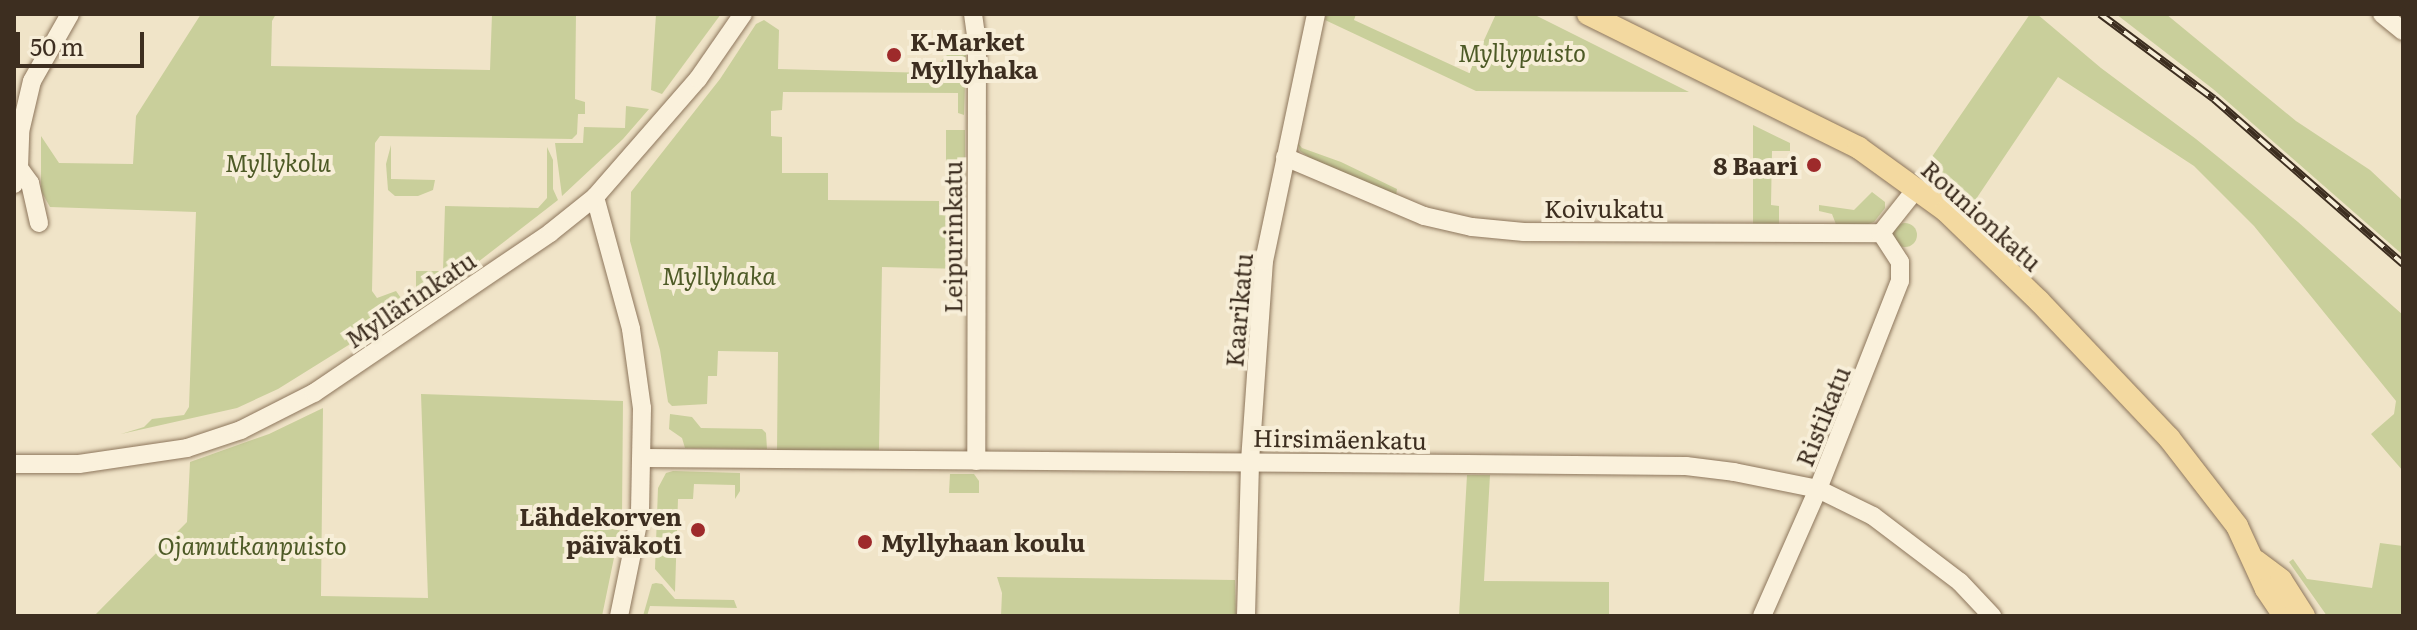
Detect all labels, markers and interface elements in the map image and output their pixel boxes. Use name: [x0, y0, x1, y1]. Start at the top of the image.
scale bar: [20, 16, 148, 66]
place label: K-Market Myllyhaka: [910, 27, 1038, 83]
text: 50 m: [30, 28, 84, 63]
park label: Myllypuisto: [1458, 38, 1586, 66]
marker: K-Market Myllyhaka: [885, 46, 903, 64]
park label: Myllykolu: [225, 148, 331, 176]
place label: 8 Baari: [1713, 151, 1798, 179]
street label: Rounionkatu: [1916, 154, 2048, 276]
marker: 8 Baari: [1805, 156, 1823, 174]
street label: Leipurinkatu: [938, 161, 966, 313]
street label: Koivukatu: [1544, 194, 1664, 222]
street label: Myllärinkatu: [339, 245, 481, 353]
street label: Kaarikatu: [1219, 252, 1257, 368]
park label: Myllyhaka: [662, 261, 776, 289]
street label: Ristikatu: [1789, 362, 1855, 470]
street label: Hirsimäenkatu: [1253, 422, 1427, 454]
place label: Lähdekorven päiväkoti: [519, 502, 682, 558]
marker: Lähdekorven päiväkoti: [689, 521, 707, 539]
place label: Myllyhaan koulu: [881, 528, 1085, 556]
park label: Ojamutkanpuisto: [157, 531, 347, 559]
marker: Myllyhaan koulu: [856, 533, 874, 551]

